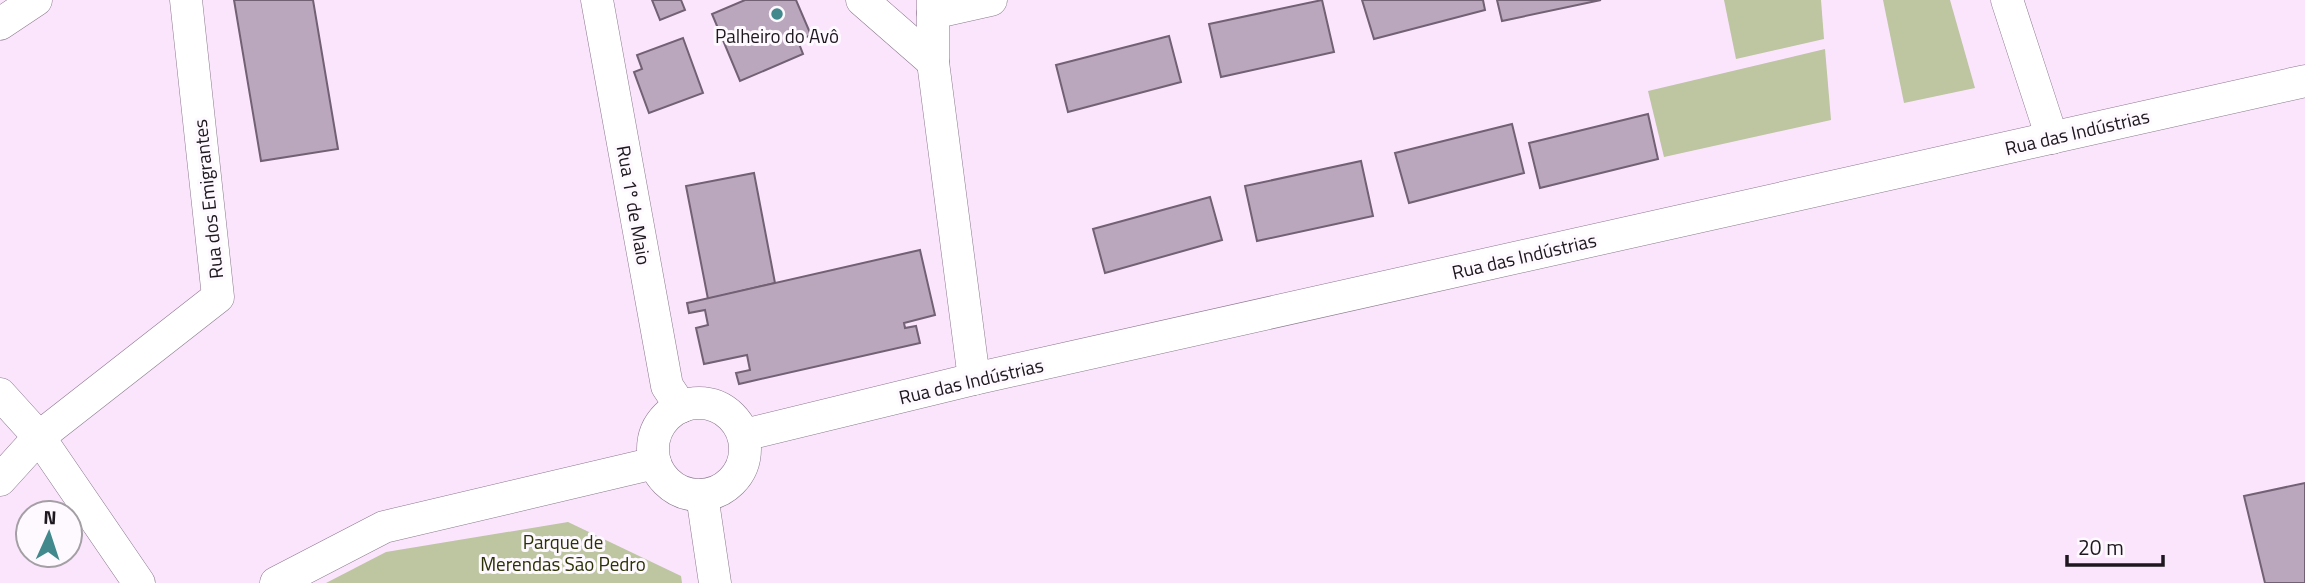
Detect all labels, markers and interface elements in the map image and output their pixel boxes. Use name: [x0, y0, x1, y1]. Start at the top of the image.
marker: Palheiro do Avô: [769, 6, 785, 22]
place label: Palheiro do Avô: [715, 21, 839, 50]
street label: Rua das Indústrias: [2002, 101, 2152, 162]
street label: Rua dos Emigrantes: [185, 118, 230, 280]
street label: Rua 1º de Maio: [610, 143, 659, 267]
street label: Rua das Indústrias: [1449, 225, 1599, 286]
street label: Rua das Indústrias: [896, 350, 1046, 411]
north arrow: [14, 499, 84, 569]
text: N: [43, 502, 57, 531]
scale bar: [2067, 524, 2163, 568]
park label: Parque de Merendas São Pedro: [480, 527, 646, 578]
text: 20 m: [2078, 531, 2124, 563]

